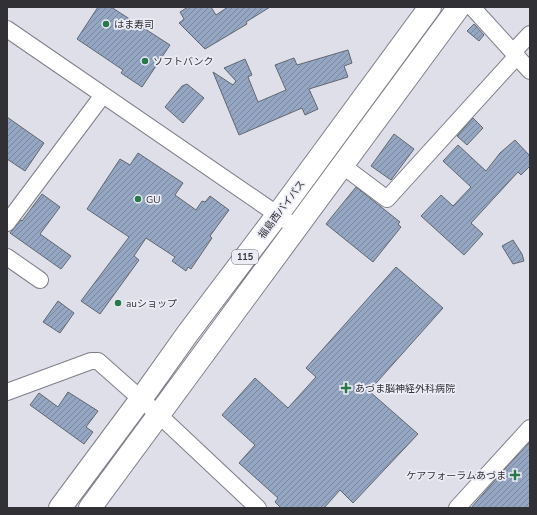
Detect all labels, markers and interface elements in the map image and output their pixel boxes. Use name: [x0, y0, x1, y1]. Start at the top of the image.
place label: はま寿司: [114, 18, 154, 32]
marker: はま寿司: [101, 19, 111, 29]
place label: ソフトバンク: [153, 55, 214, 69]
marker: ソフトバンク: [140, 56, 150, 66]
street label: 福島西バイパス: [255, 178, 308, 242]
place label: GU: [146, 193, 161, 207]
marker: GU: [133, 194, 143, 204]
road number: 115: [232, 250, 258, 264]
place label: auショップ: [126, 297, 177, 311]
marker: auショップ: [113, 298, 123, 308]
marker: あづま脳神経外科病院: [340, 382, 352, 394]
place label: あづま脳神経外科病院: [355, 382, 455, 396]
place label: ケアフォーラムあづま: [406, 469, 506, 483]
marker: ケアフォーラムあづま: [509, 469, 521, 481]

